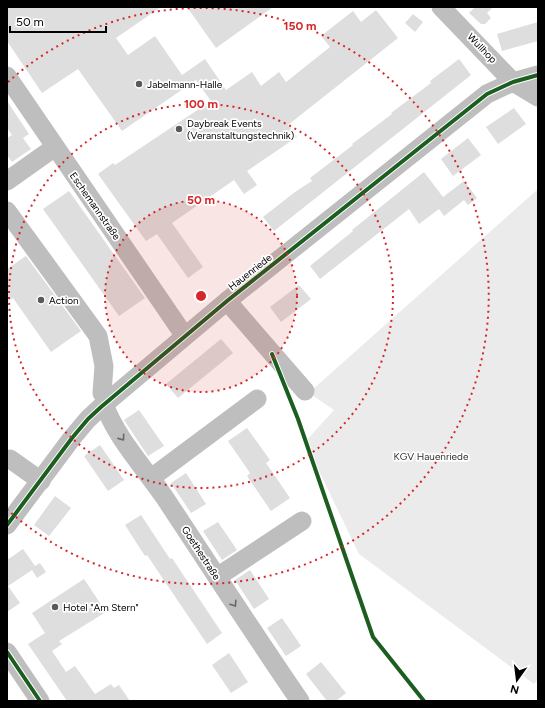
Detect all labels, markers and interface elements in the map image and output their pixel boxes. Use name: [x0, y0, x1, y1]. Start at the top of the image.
scale bar: [10, 8, 106, 34]
text: 50 m: [16, 15, 44, 29]
text: 150 m: [283, 19, 317, 33]
street label: Wullhop: [465, 30, 500, 66]
place label: Jabelmann-Halle: [147, 78, 223, 91]
marker: Jabelmann-Halle: [134, 79, 144, 89]
text: 100 m: [184, 97, 218, 111]
place label: Daybreak Events (Veranstaltungstechnik): [187, 117, 294, 142]
marker: Daybreak Events (Veranstaltungstechnik): [174, 124, 184, 134]
street label: Eschemannstraße: [67, 170, 124, 243]
text: 50 m: [187, 193, 215, 207]
street label: Hauenriede: [226, 251, 275, 293]
centre of rings: [194, 289, 208, 303]
place label: Action: [49, 294, 79, 307]
marker: Action: [36, 295, 46, 305]
one-way arrow: [117, 434, 124, 441]
park label: KGV Hauenriede: [394, 450, 469, 463]
street label: Goethestraße: [179, 524, 224, 583]
one-way arrow: [230, 600, 237, 607]
place label: Hotel "Am Stern": [63, 601, 139, 614]
marker: Hotel "Am Stern": [50, 602, 60, 612]
north arrow: [497, 660, 537, 700]
text: N: [509, 682, 520, 697]

